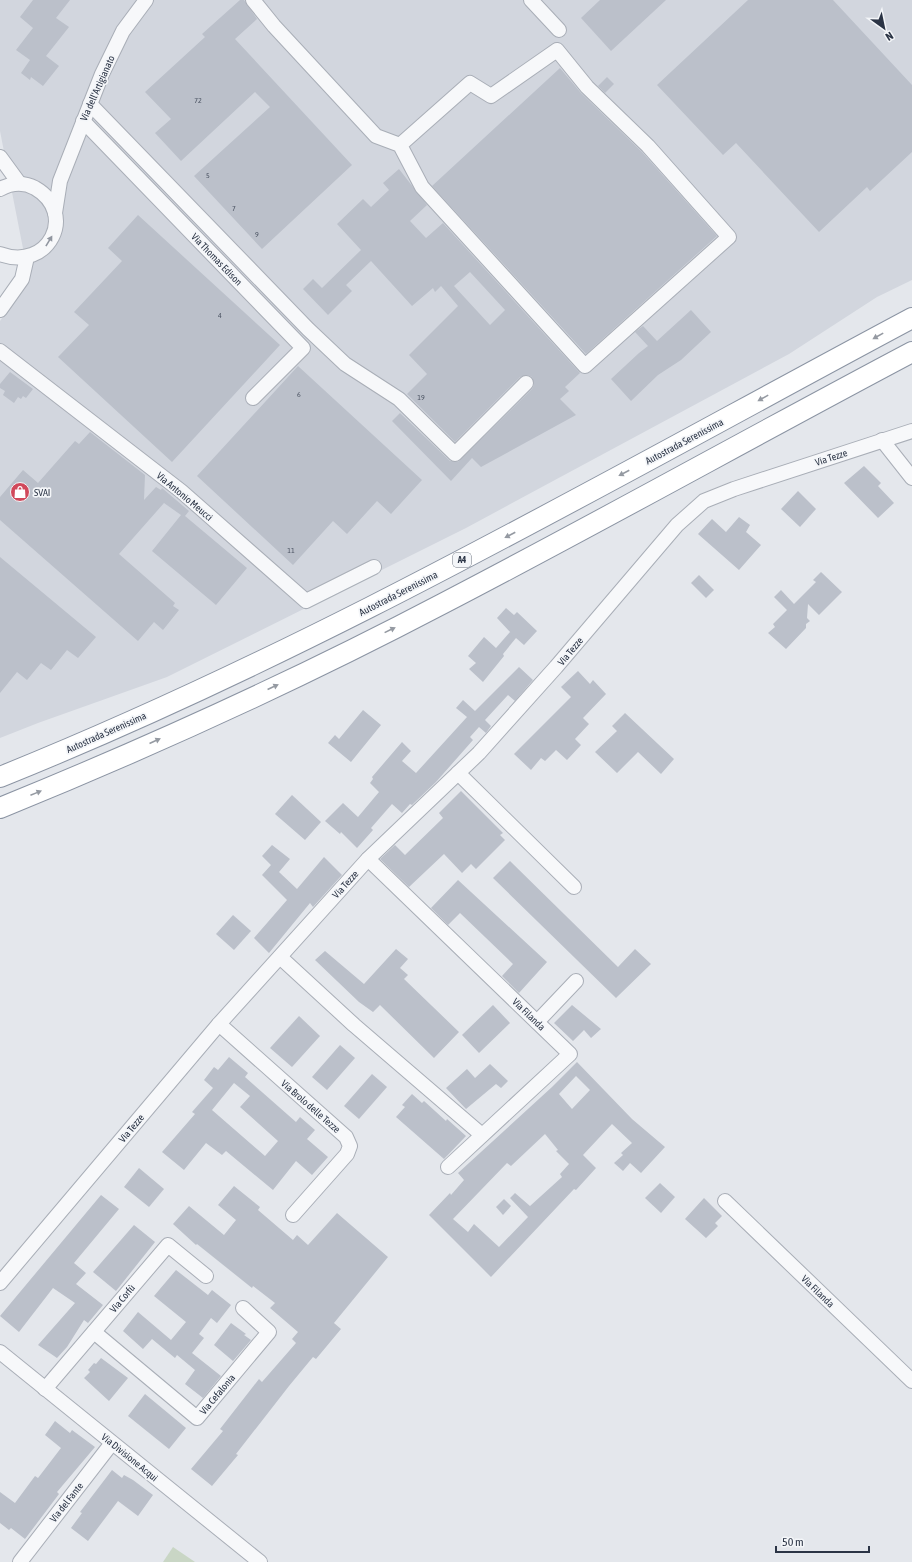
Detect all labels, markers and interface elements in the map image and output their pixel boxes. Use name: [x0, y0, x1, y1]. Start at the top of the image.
north arrow: [864, 8, 904, 48]
text: N: [883, 30, 895, 43]
street label: Via dell'Artigianato: [78, 53, 117, 123]
house number: 72: [194, 96, 202, 105]
house number: 5: [206, 171, 210, 180]
house number: 7: [232, 204, 236, 213]
house number: 9: [255, 230, 259, 239]
street label: Via Thomas Edison: [189, 231, 244, 288]
one-way arrow: [46, 235, 53, 247]
house number: 4: [218, 311, 222, 320]
one-way arrow: [872, 333, 884, 339]
house number: 6: [297, 390, 301, 399]
house number: 19: [417, 393, 425, 402]
one-way arrow: [758, 395, 769, 401]
street label: Autostrada Serenissima: [644, 416, 725, 467]
street label: Via Tezze: [814, 447, 849, 468]
street label: Via Antonio Meucci: [155, 470, 215, 523]
one-way arrow: [619, 470, 630, 477]
shop icon: SVAI: [9, 481, 31, 503]
place label: SVAI: [34, 487, 50, 498]
one-way arrow: [504, 531, 516, 538]
house number: 11: [287, 546, 295, 555]
road number: A4: [453, 553, 471, 567]
street label: Autostrada Serenissima: [357, 569, 440, 618]
one-way arrow: [385, 627, 396, 633]
street label: Via Tezze: [555, 635, 586, 668]
one-way arrow: [268, 684, 279, 690]
street label: Autostrada Serenissima: [65, 710, 148, 755]
one-way arrow: [150, 738, 161, 744]
one-way arrow: [31, 790, 42, 796]
street label: Via Tezze: [330, 868, 361, 900]
street label: Via Filanda: [510, 996, 548, 1033]
street label: Via Brolo delle Tezze: [279, 1078, 343, 1135]
street label: Via Tezze: [116, 1112, 147, 1145]
street label: Via Filanda: [799, 1273, 837, 1310]
street label: Via Corfù: [108, 1282, 137, 1314]
street label: Via Cefalonia: [198, 1372, 237, 1417]
street label: Via Divisione Acqui: [99, 1431, 160, 1483]
street label: Via del Fante: [48, 1480, 86, 1524]
scale bar: [776, 1528, 869, 1554]
text: 50 m: [782, 1535, 804, 1549]

